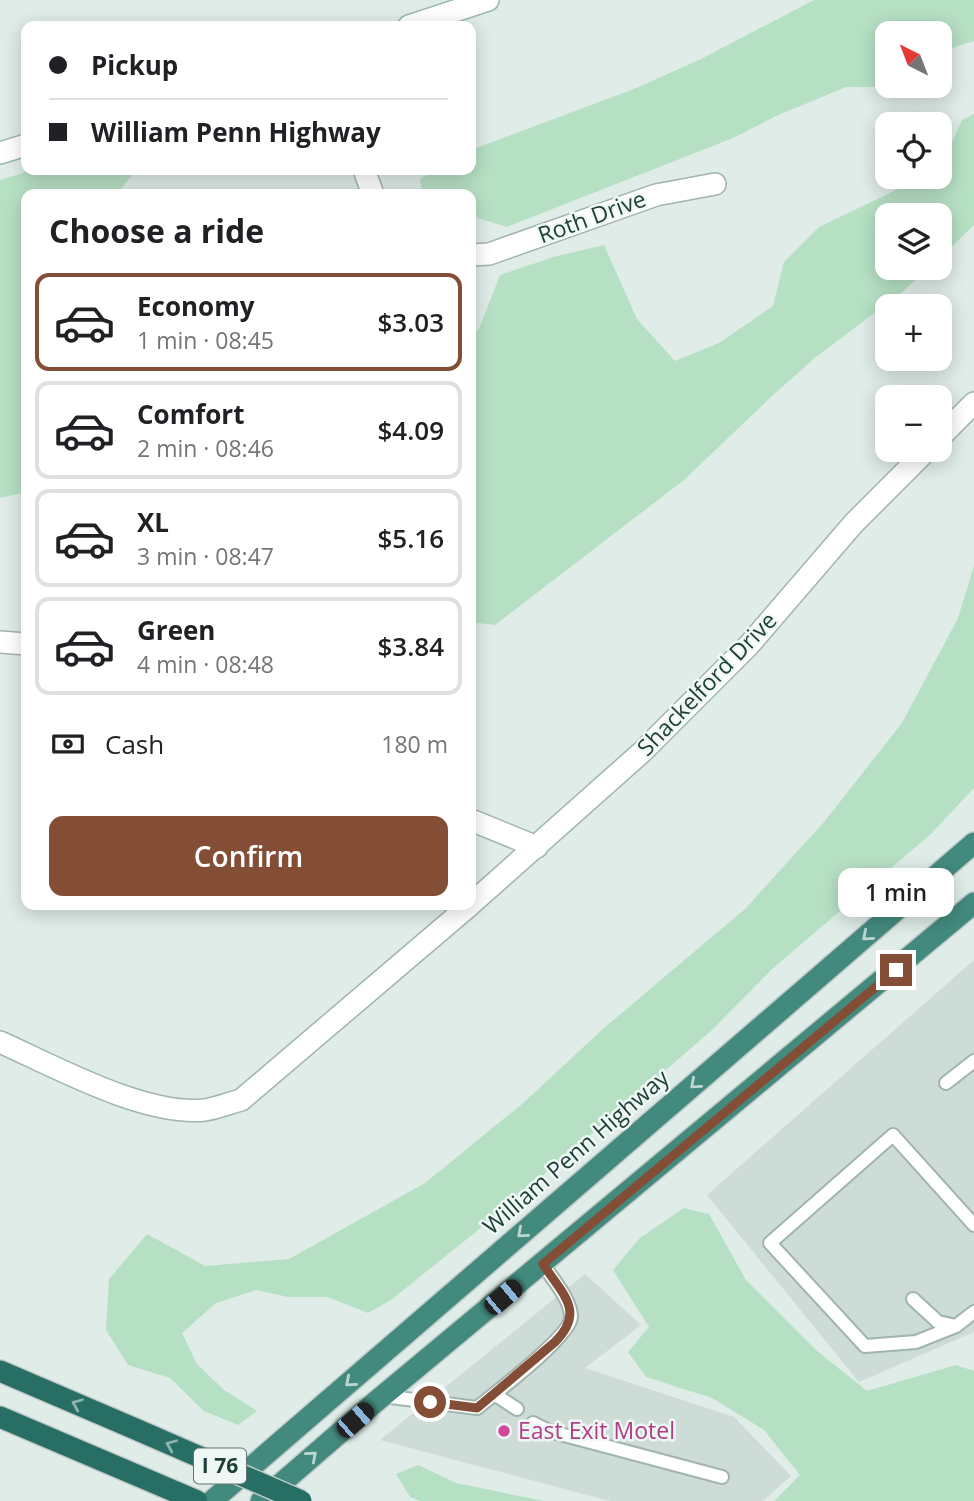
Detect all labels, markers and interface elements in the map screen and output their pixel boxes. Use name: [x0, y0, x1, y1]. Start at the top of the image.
north arrow: [875, 21, 952, 98]
map controls: [875, 21, 952, 462]
text: Pickup: [91, 47, 178, 83]
button: locate: [875, 112, 952, 189]
text: William Penn Highway: [91, 114, 381, 150]
street label: Roth Drive: [533, 182, 650, 250]
button: layers: [875, 203, 952, 280]
text: Choose a ride: [49, 209, 264, 252]
text: Economy: [137, 288, 255, 324]
icon: car: [53, 291, 116, 354]
button: +: [875, 294, 952, 371]
text: $3.03: [377, 304, 444, 340]
text: 1 min · 08:45: [137, 324, 274, 356]
button: −: [875, 385, 952, 462]
text: Comfort: [137, 396, 244, 432]
icon: car: [53, 399, 116, 462]
text: $4.09: [377, 412, 444, 448]
text: 2 min · 08:46: [137, 432, 274, 464]
text: XL: [137, 504, 169, 540]
icon: car: [53, 507, 116, 570]
text: $5.16: [377, 520, 444, 556]
text: 3 min · 08:47: [137, 540, 274, 572]
street label: Shackelford Drive: [629, 604, 783, 762]
text: Green: [137, 612, 215, 648]
icon: car: [53, 615, 116, 678]
text: $3.84: [377, 628, 444, 664]
text: 4 min · 08:48: [137, 648, 274, 680]
icon: cash: [49, 725, 87, 763]
text: Cash: [105, 726, 164, 762]
text: 180 m: [381, 728, 448, 760]
button: Confirm: [49, 816, 448, 896]
callout: 1 min: [838, 869, 954, 918]
text: 1 min: [865, 876, 927, 908]
one-way arrow: [862, 928, 875, 940]
route end: [880, 954, 912, 986]
street label: William Penn Highway: [475, 1061, 676, 1241]
one-way arrow: [690, 1076, 703, 1088]
one-way arrow: [518, 1225, 531, 1237]
car: [481, 1275, 526, 1319]
one-way arrow: [346, 1374, 359, 1386]
route start: [414, 1386, 446, 1418]
one-way arrow: [72, 1398, 84, 1412]
car: [333, 1398, 378, 1442]
place label: East Exit Motel: [518, 1414, 675, 1446]
marker: East Exit Motel: [496, 1423, 512, 1439]
one-way arrow: [165, 1439, 178, 1453]
road number: I 76: [194, 1448, 246, 1484]
one-way arrow: [304, 1452, 317, 1464]

